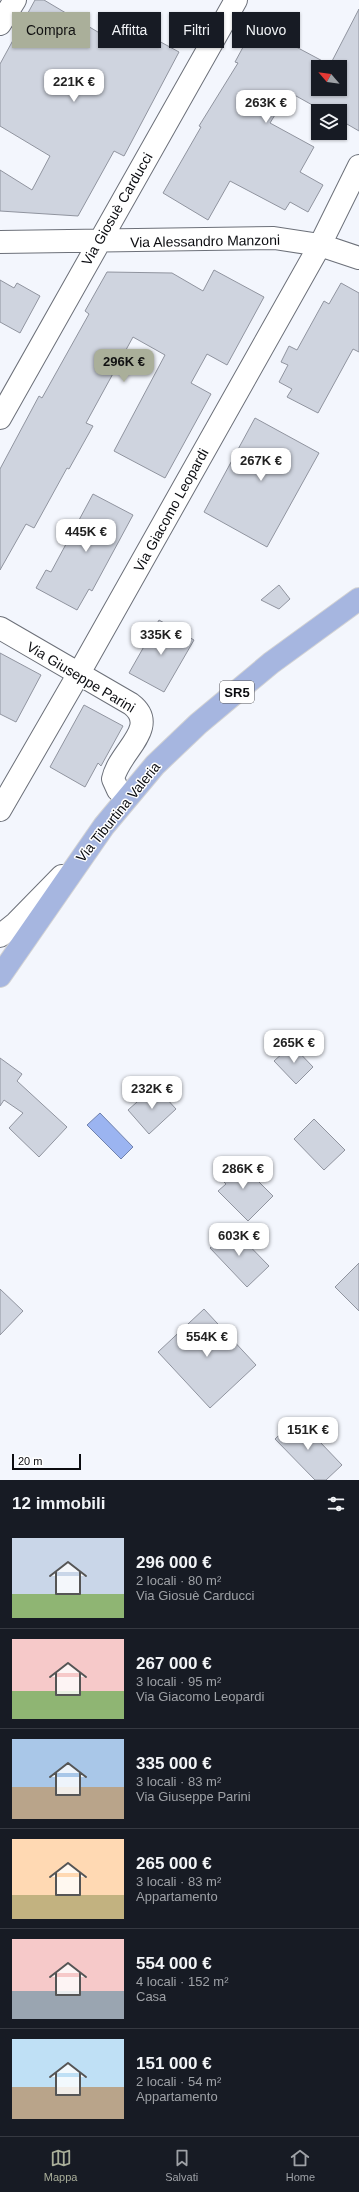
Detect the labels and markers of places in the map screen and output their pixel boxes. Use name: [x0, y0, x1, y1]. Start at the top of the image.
pin: 221K €: [41, 69, 107, 103]
pin: 263K €: [233, 90, 299, 124]
pin: 296K €: [91, 349, 157, 383]
pin: 267K €: [228, 448, 294, 482]
pin: 445K €: [53, 519, 119, 553]
pin: 335K €: [128, 622, 194, 656]
pin: 265K €: [261, 1030, 327, 1064]
pin: 232K €: [119, 1076, 185, 1110]
pin: 286K €: [210, 1156, 276, 1190]
pin: 603K €: [206, 1223, 272, 1257]
pin: 554K €: [174, 1324, 240, 1358]
pin: 151K €: [275, 1417, 341, 1451]

